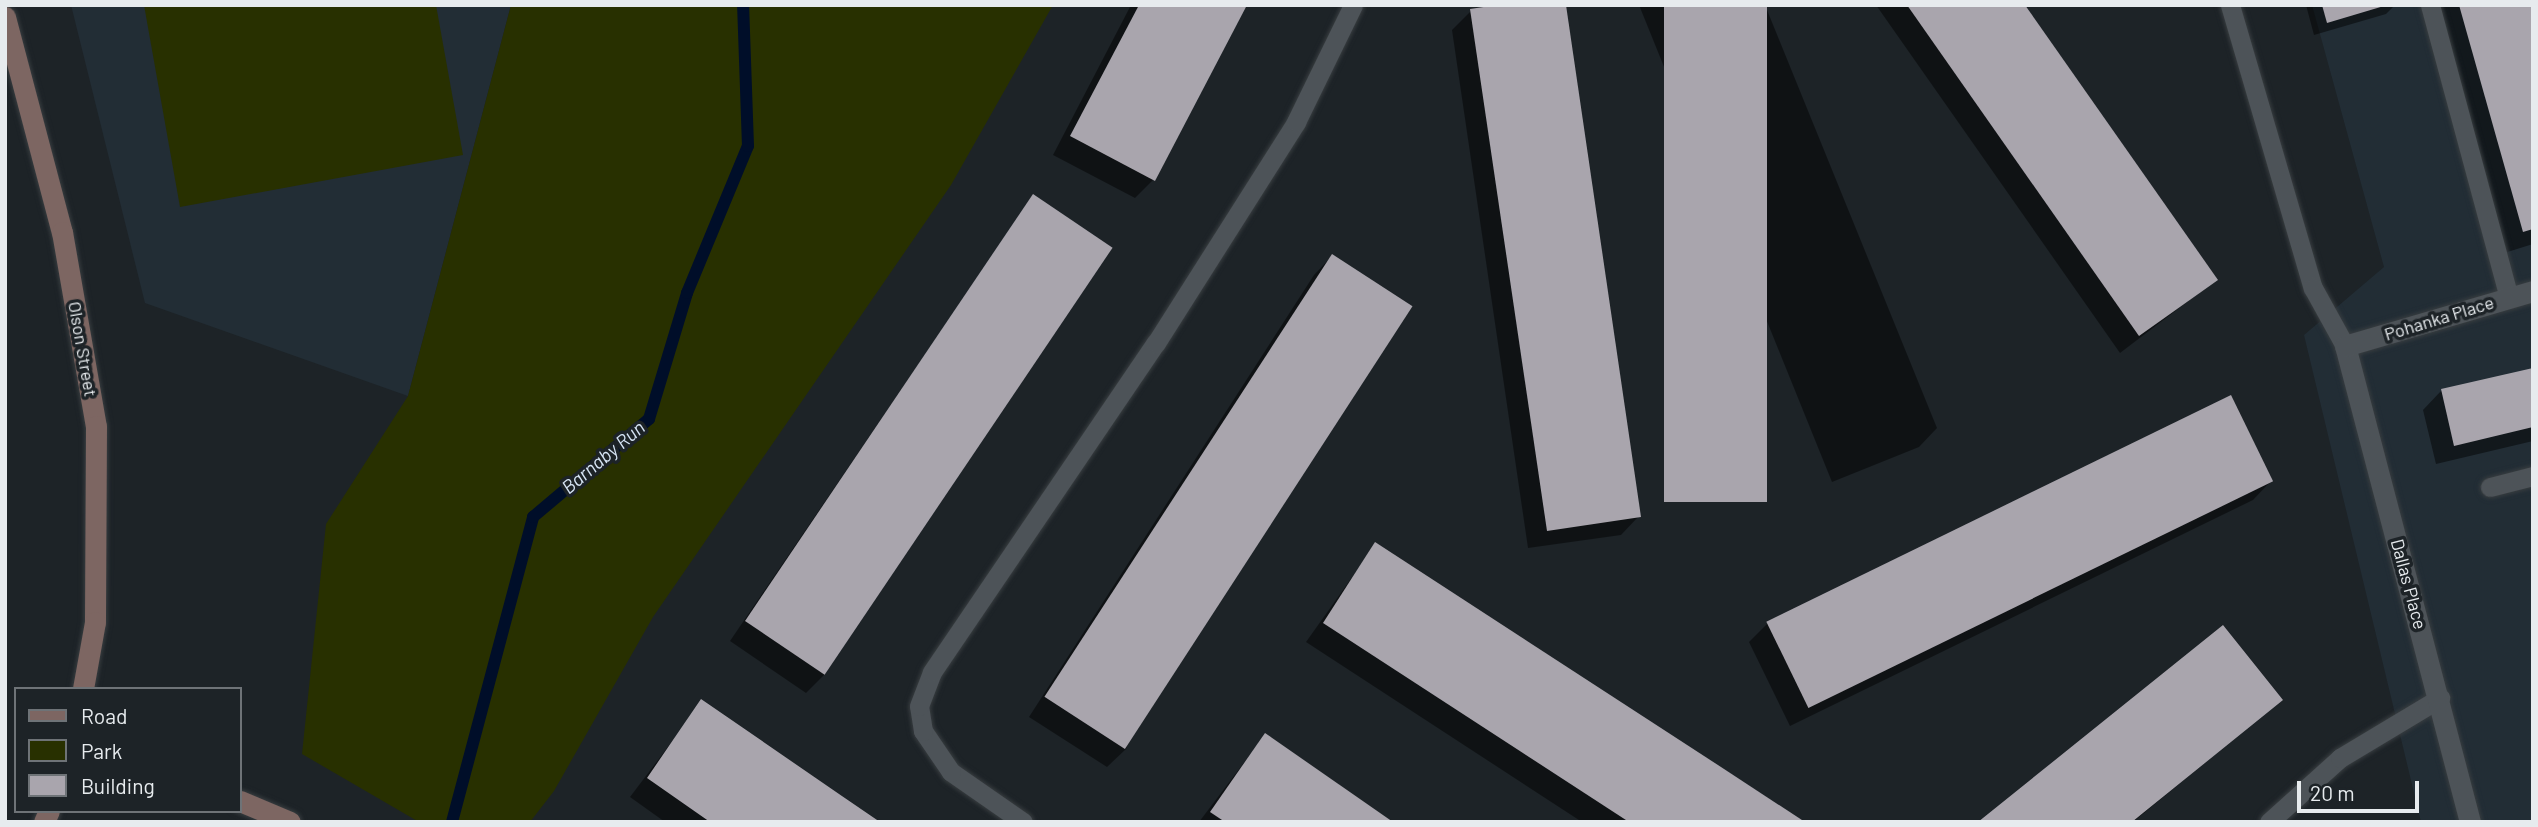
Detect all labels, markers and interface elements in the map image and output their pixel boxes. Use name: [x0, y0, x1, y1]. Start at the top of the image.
street label: Pohanka Place: [2382, 291, 2496, 345]
street label: Olson Street: [64, 300, 102, 398]
water label: Barnaby Run: [557, 416, 649, 498]
street label: Dallas Place: [2387, 536, 2431, 632]
legend: [14, 687, 242, 813]
text: Road: [81, 703, 127, 728]
text: Park: [81, 738, 122, 763]
scale bar: [2300, 768, 2422, 812]
text: Building: [81, 773, 155, 798]
text: 20 m: [2310, 780, 2355, 805]

